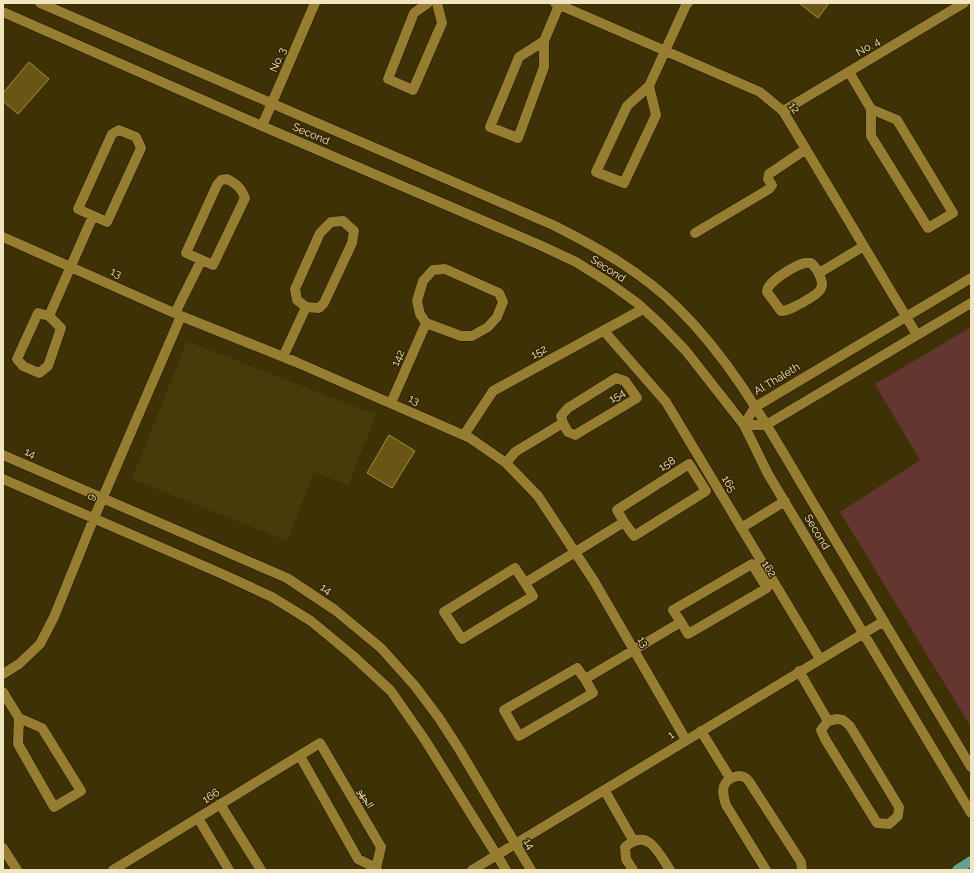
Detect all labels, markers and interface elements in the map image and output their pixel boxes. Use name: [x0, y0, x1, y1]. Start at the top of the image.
street label: No. 4: [854, 35, 882, 59]
street label: No. 3: [267, 46, 289, 74]
street label: 12: [786, 100, 802, 116]
street label: Second: [291, 120, 332, 148]
street label: Second: [588, 253, 628, 285]
street label: 13: [109, 265, 124, 281]
street label: 152: [529, 342, 550, 362]
street label: 142: [389, 348, 407, 368]
street label: Al Thaleth: [752, 360, 802, 398]
street label: 154: [606, 386, 628, 406]
street label: 13: [407, 392, 422, 408]
street label: 14: [23, 445, 37, 461]
street label: 158: [656, 454, 678, 474]
street label: 165: [719, 473, 739, 495]
street label: 9: [84, 491, 98, 503]
street label: Second: [801, 512, 833, 552]
street label: 162: [759, 558, 779, 580]
street label: 14: [318, 581, 334, 597]
street label: 13: [635, 634, 651, 650]
street label: 1: [666, 728, 677, 742]
street label: الجهو: [355, 785, 377, 811]
street label: 166: [200, 786, 222, 806]
street label: 14: [521, 836, 537, 852]

